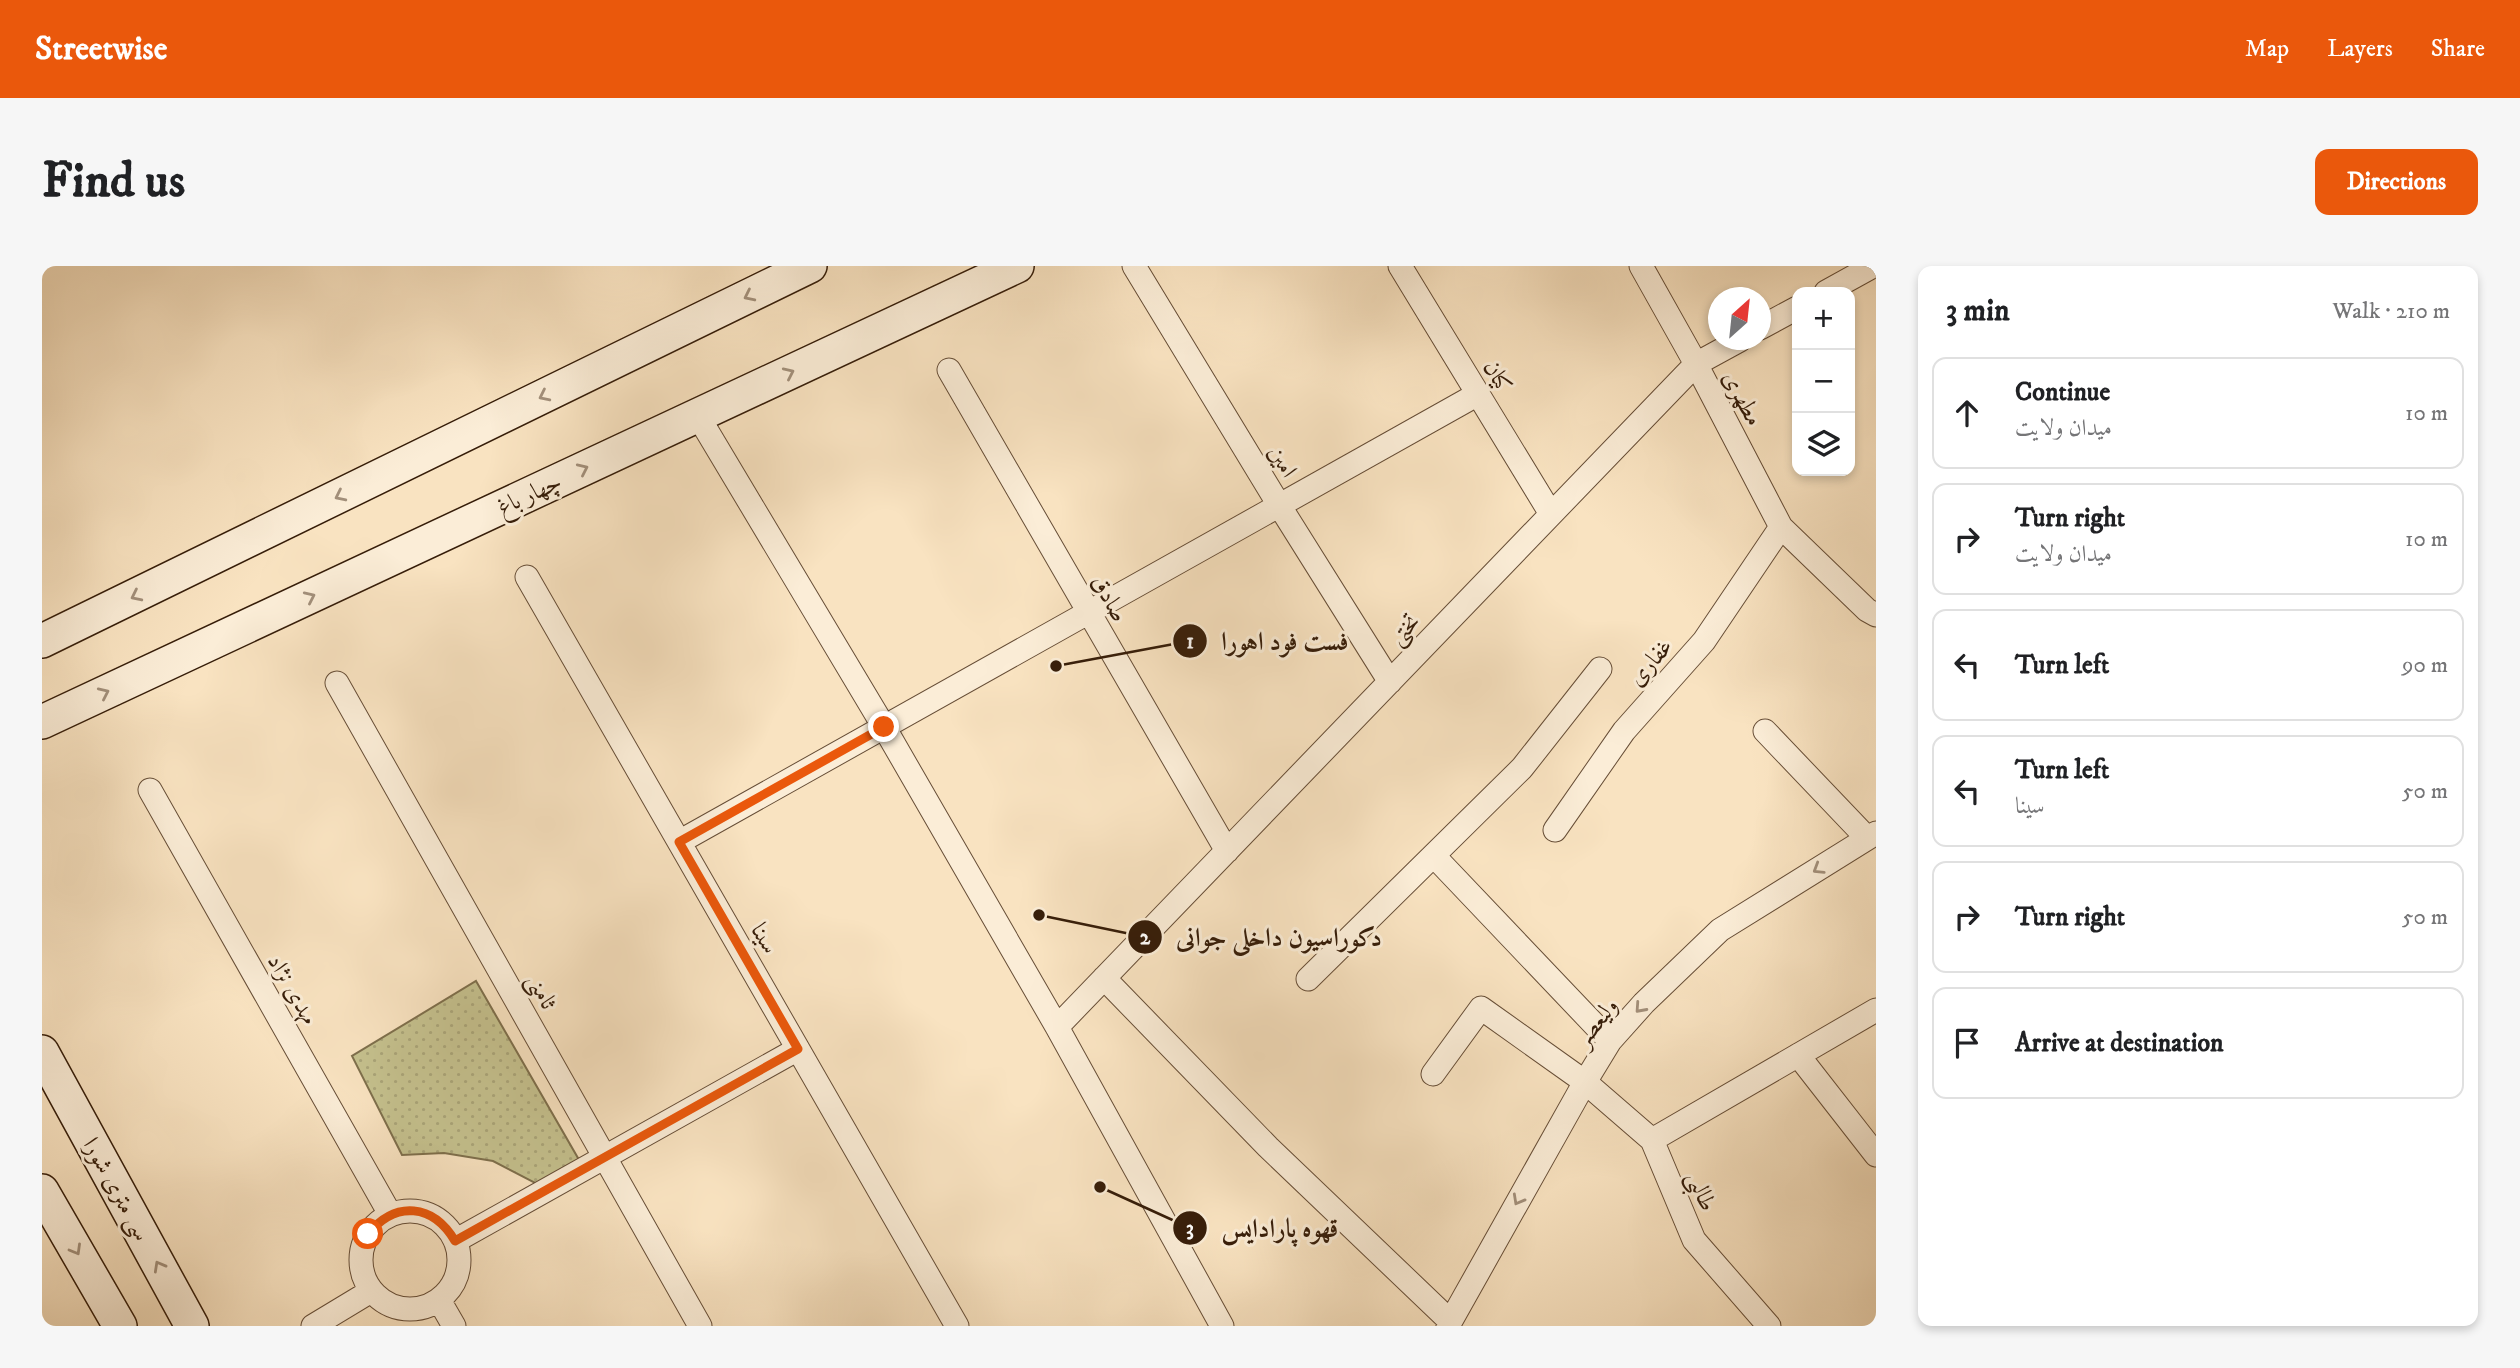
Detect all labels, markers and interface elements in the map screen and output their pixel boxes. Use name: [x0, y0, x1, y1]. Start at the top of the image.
text: Streetwise: [35, 29, 167, 70]
text: Map: [2245, 34, 2289, 64]
text: Layers: [2327, 34, 2393, 64]
text: Share: [2431, 34, 2485, 64]
button: Directions: [2315, 149, 2478, 215]
text: Find us: [42, 151, 185, 213]
north arrow: [1708, 287, 1771, 350]
map controls: [1792, 287, 1855, 476]
button: +: [1792, 287, 1855, 350]
one-way arrow: [744, 288, 756, 302]
text: 3 min: [1946, 293, 2010, 330]
text: Walk · 210 m: [2333, 297, 2450, 326]
button: −: [1792, 350, 1855, 413]
street label: کیان: [1476, 355, 1518, 398]
street label: مطهری: [1715, 366, 1769, 431]
one-way arrow: [782, 367, 794, 381]
text: Continue: [2015, 376, 2110, 409]
one-way arrow: [539, 387, 551, 401]
icon: ahead: [1948, 394, 1986, 432]
text: 10 m: [2405, 399, 2448, 428]
button: layers: [1792, 413, 1855, 476]
text: میدان ولایت: [2015, 414, 2112, 443]
street label: امین: [1261, 440, 1303, 483]
one-way arrow: [576, 463, 588, 477]
street label: چهار باغ: [492, 467, 568, 527]
one-way arrow: [335, 487, 347, 501]
text: Turn right: [2015, 502, 2125, 535]
icon: right: [1948, 520, 1986, 558]
text: 10 m: [2405, 525, 2448, 554]
text: میدان ولایت: [2015, 540, 2112, 569]
street label: صادق: [1084, 570, 1135, 627]
one-way arrow: [131, 587, 143, 601]
one-way arrow: [303, 591, 315, 605]
street label: تختی: [1383, 607, 1428, 653]
callout: فست فود اهورا: [1173, 617, 1363, 664]
text: فست فود اهورا: [1221, 626, 1349, 659]
text: 1: [1186, 629, 1194, 655]
street label: غفاری: [1622, 632, 1680, 693]
icon: left: [1948, 646, 1986, 684]
text: Turn left: [2015, 649, 2109, 682]
text: 90 m: [2402, 651, 2448, 680]
one-way arrow: [97, 687, 109, 701]
route end: [868, 711, 899, 742]
text: Turn left: [2015, 754, 2109, 787]
icon: left: [1948, 772, 1986, 810]
text: 50 m: [2402, 777, 2448, 806]
text: سینا: [2015, 792, 2045, 821]
one-way arrow: [1813, 860, 1826, 873]
icon: right: [1948, 898, 1986, 936]
text: Turn right: [2015, 901, 2125, 934]
text: 50 m: [2402, 903, 2448, 932]
callout: دکوراسیون داخلی جوانی: [1127, 913, 1396, 960]
street label: سینا: [743, 918, 785, 959]
text: دکوراسیون داخلی جوانی: [1175, 922, 1382, 958]
text: 2: [1140, 925, 1151, 951]
street label: مهدی نژاد: [260, 949, 324, 1030]
street label: ثامنی: [518, 968, 563, 1016]
street label: ولیعصر: [1567, 992, 1625, 1055]
one-way arrow: [1636, 1000, 1648, 1013]
icon: arrive: [1948, 1024, 1986, 1062]
text: Arrive at destination: [2015, 1027, 2224, 1060]
street label: سی متری شورا: [75, 1133, 157, 1247]
street label: طالبی: [1676, 1167, 1723, 1218]
one-way arrow: [1513, 1192, 1526, 1205]
callout: قهوه پارادایس: [1173, 1204, 1352, 1251]
text: قهوه پارادایس: [1222, 1213, 1338, 1247]
text: 3: [1186, 1216, 1194, 1242]
route start: [352, 1218, 383, 1249]
one-way arrow: [68, 1242, 81, 1255]
one-way arrow: [154, 1261, 167, 1273]

